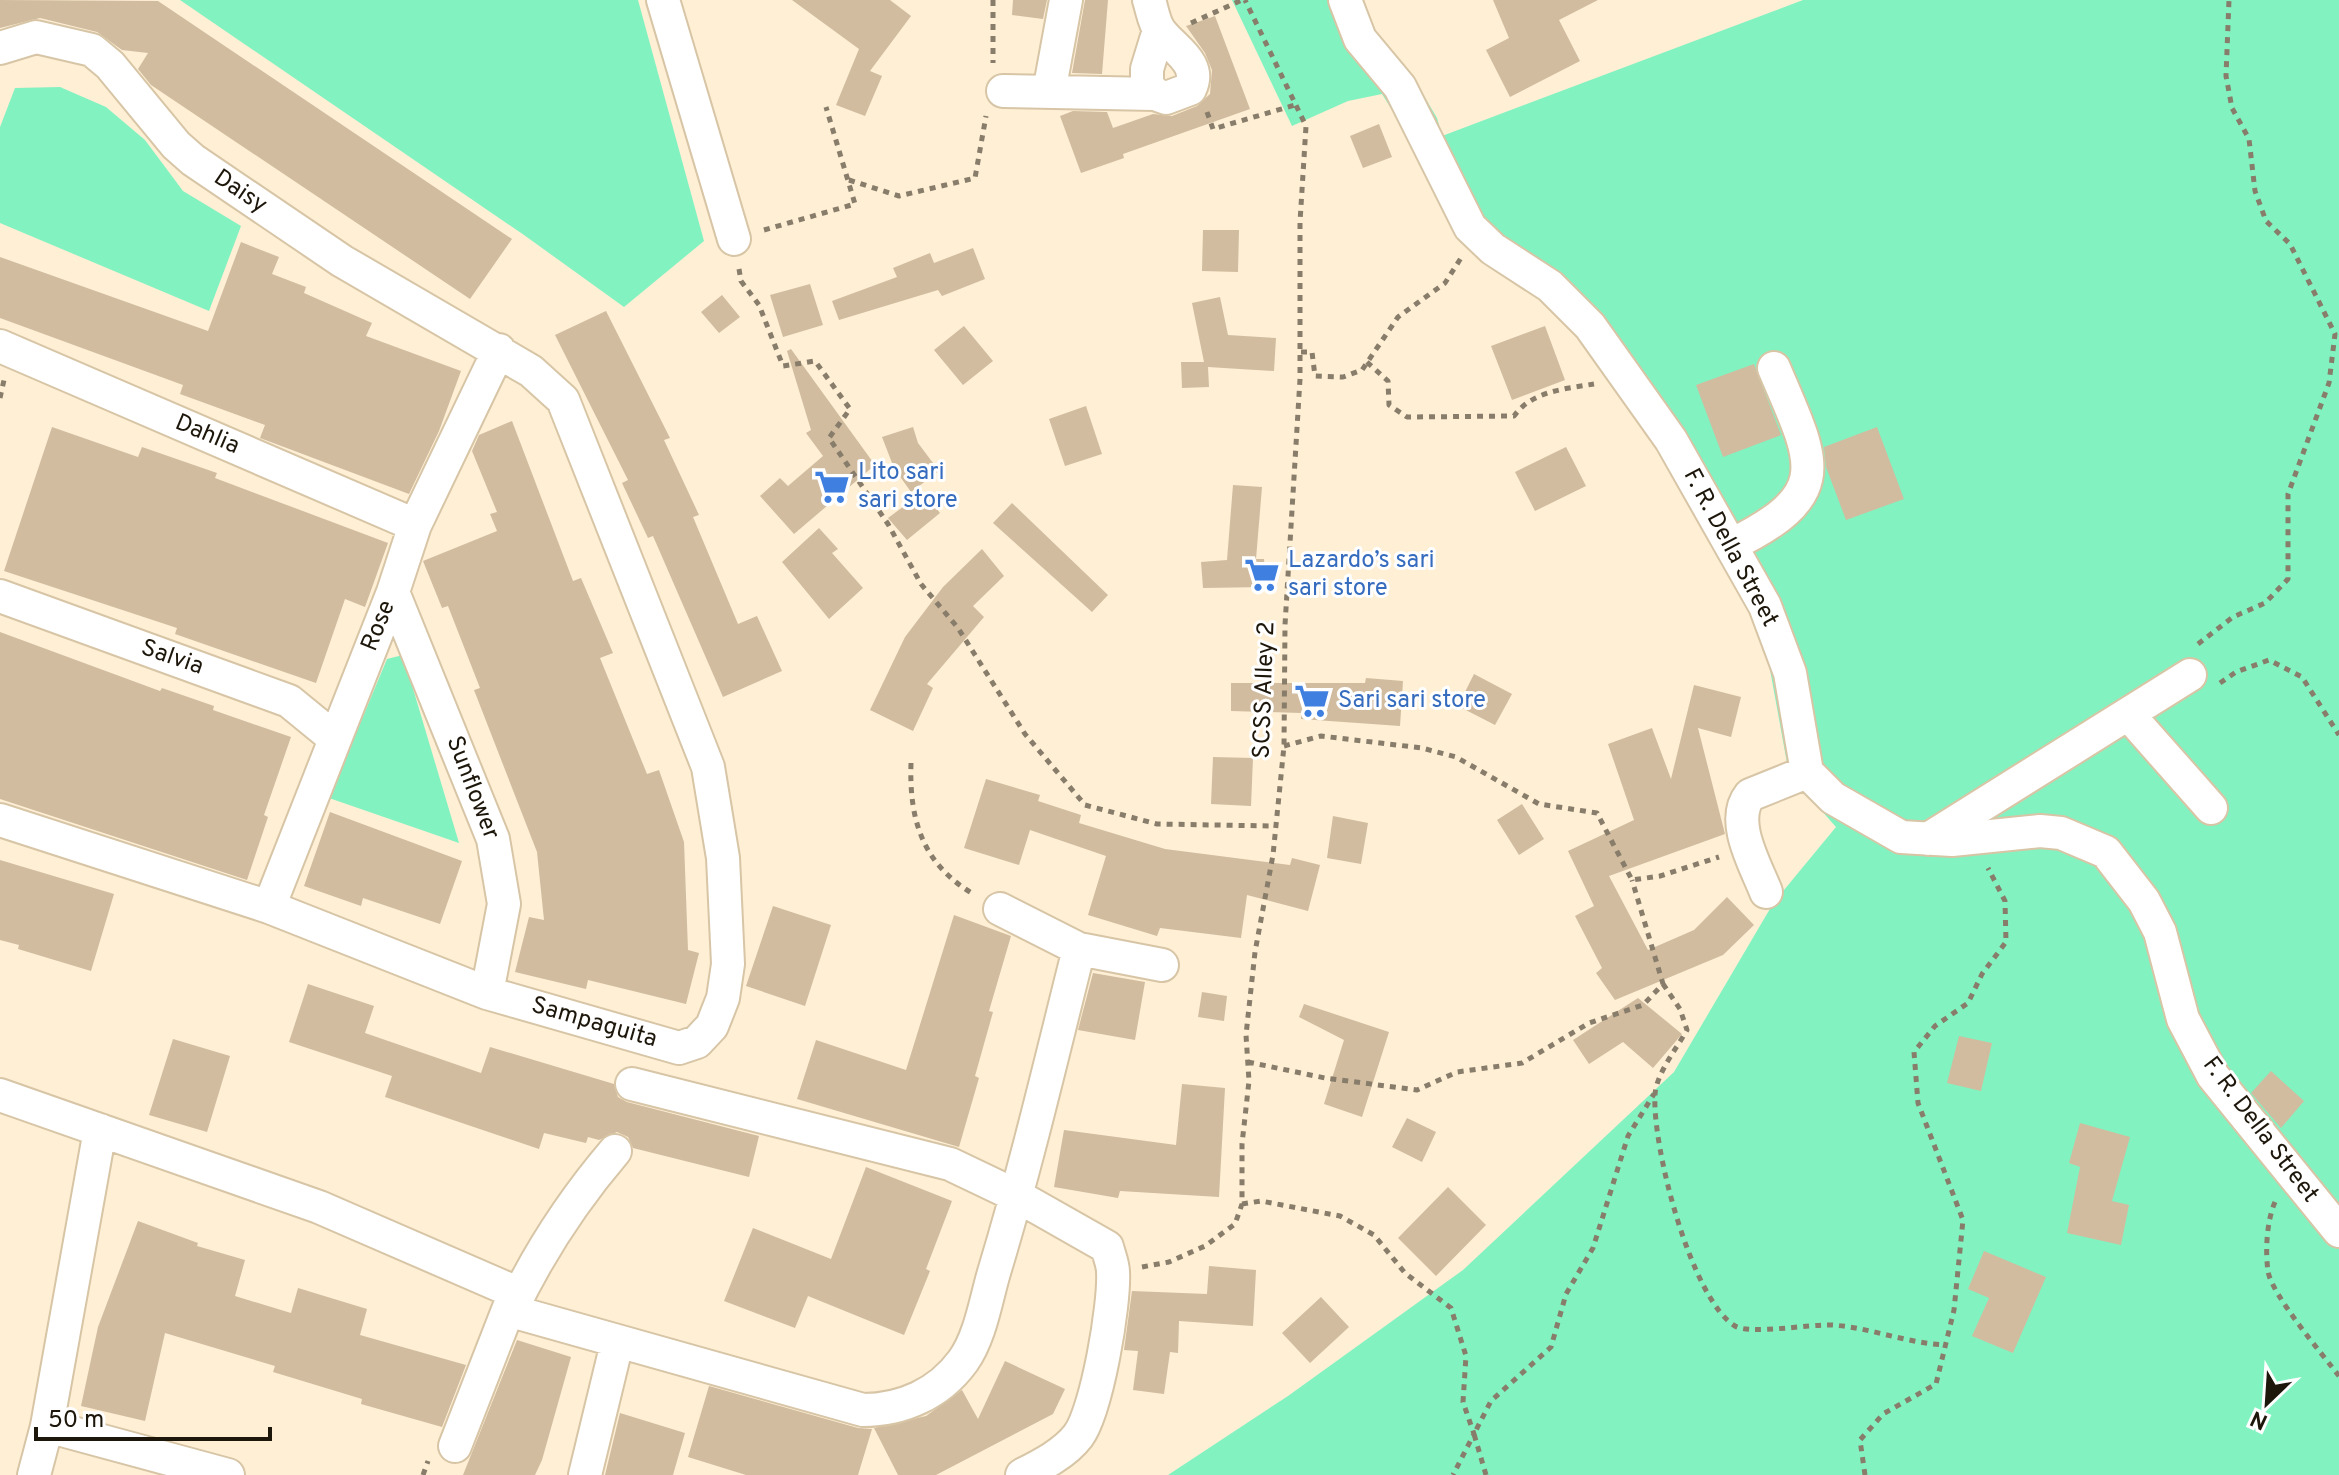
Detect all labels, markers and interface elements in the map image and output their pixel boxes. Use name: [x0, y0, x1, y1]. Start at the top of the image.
street label: Daisy: [207, 163, 273, 221]
street label: Dahlia: [170, 408, 244, 462]
place label: Lito sari sari store: [858, 458, 958, 516]
street label: F. R. Della Street: [1676, 464, 1784, 632]
supermarket icon: Lito sari sari store: [813, 468, 851, 506]
place label: Lazardo’s sari sari store: [1288, 546, 1435, 604]
supermarket icon: Lazardo’s sari sari store: [1243, 556, 1281, 594]
street label: Rose: [355, 596, 403, 656]
street label: SCSS Alley 2: [1248, 621, 1282, 759]
street label: Salvia: [137, 633, 207, 683]
supermarket icon: Sari sari store: [1293, 682, 1331, 720]
place label: Sari sari store: [1338, 686, 1486, 716]
street label: Sunflower: [439, 732, 505, 844]
street label: Sampaguita: [528, 991, 660, 1055]
street label: F. R. Della Street: [2195, 1051, 2325, 1209]
north arrow: [2227, 1363, 2307, 1443]
scale bar: [36, 1391, 270, 1441]
text: N: [2247, 1403, 2272, 1434]
text: 50 m: [48, 1406, 104, 1436]

